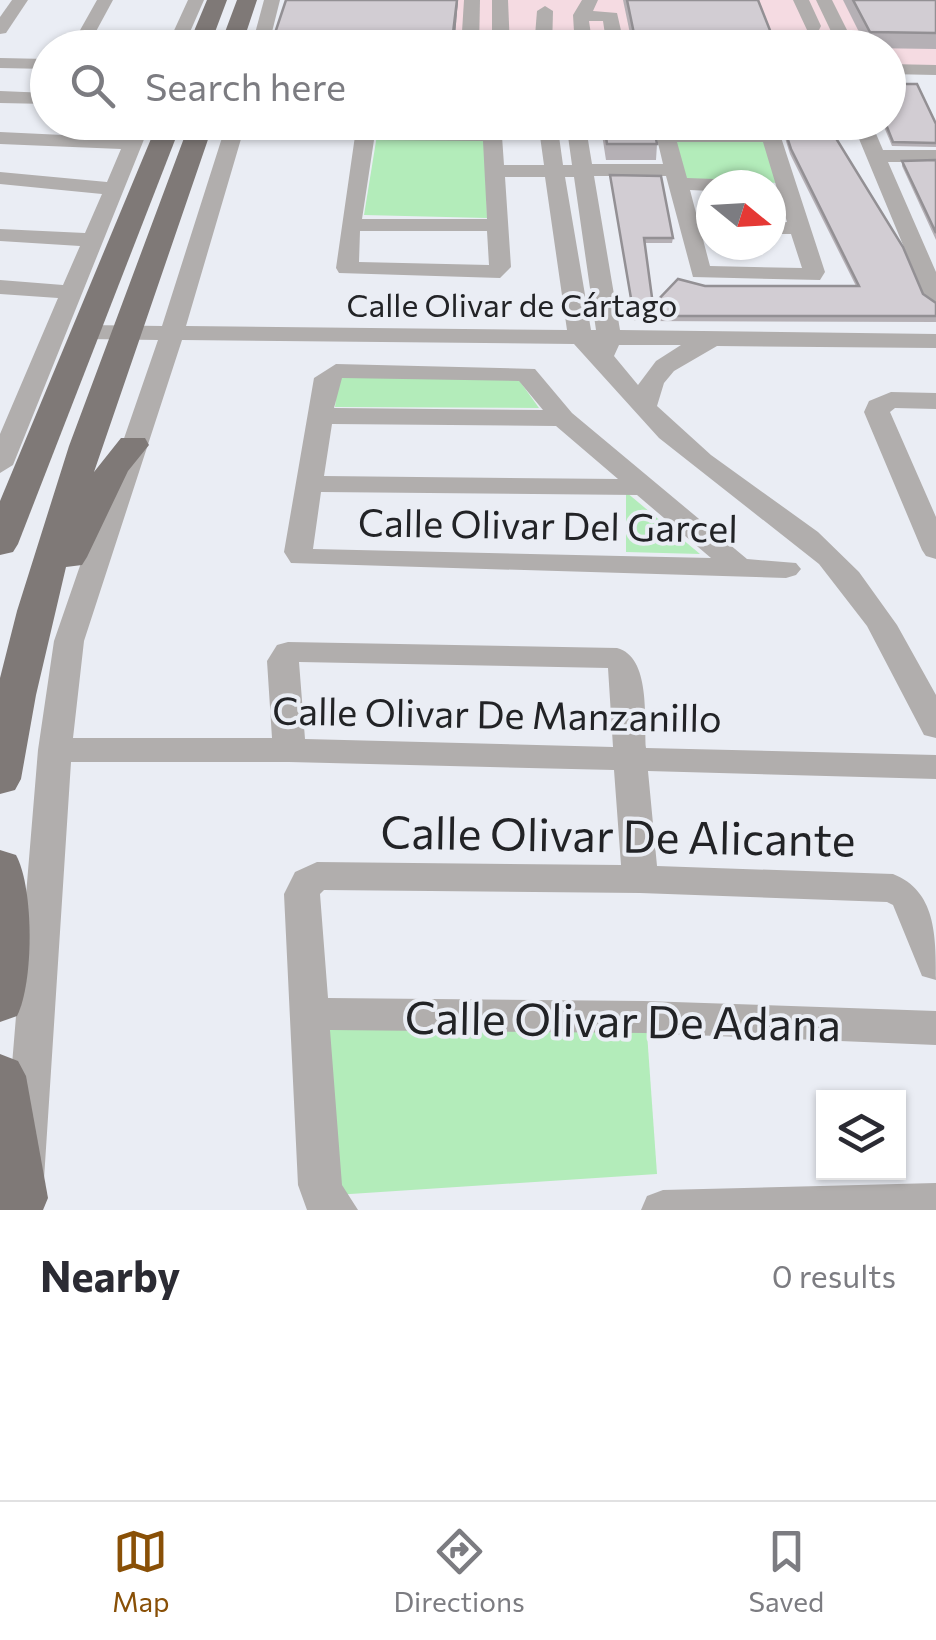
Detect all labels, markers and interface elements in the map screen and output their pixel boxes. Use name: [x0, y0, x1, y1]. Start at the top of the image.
search box: [30, 30, 906, 140]
icon: search: [65, 58, 120, 113]
text: Search here: [145, 62, 346, 109]
north arrow: [696, 170, 786, 260]
street label: Calle Olivar de Cártago: [347, 284, 677, 324]
street label: Calle Olivar Del Garcel: [358, 497, 738, 551]
street label: Calle Olivar De Manzanillo: [272, 686, 722, 740]
street label: Calle Olivar De Alicante: [380, 802, 856, 866]
street label: Calle Olivar De Adana: [404, 988, 842, 1050]
map controls: [816, 1090, 906, 1180]
button: layers: [816, 1090, 906, 1180]
text: Nearby: [40, 1249, 180, 1301]
text: 0 results: [772, 1255, 896, 1295]
tab: Map: [112, 1524, 170, 1618]
tab: Directions: [393, 1524, 525, 1618]
tab: Saved: [749, 1524, 824, 1618]

